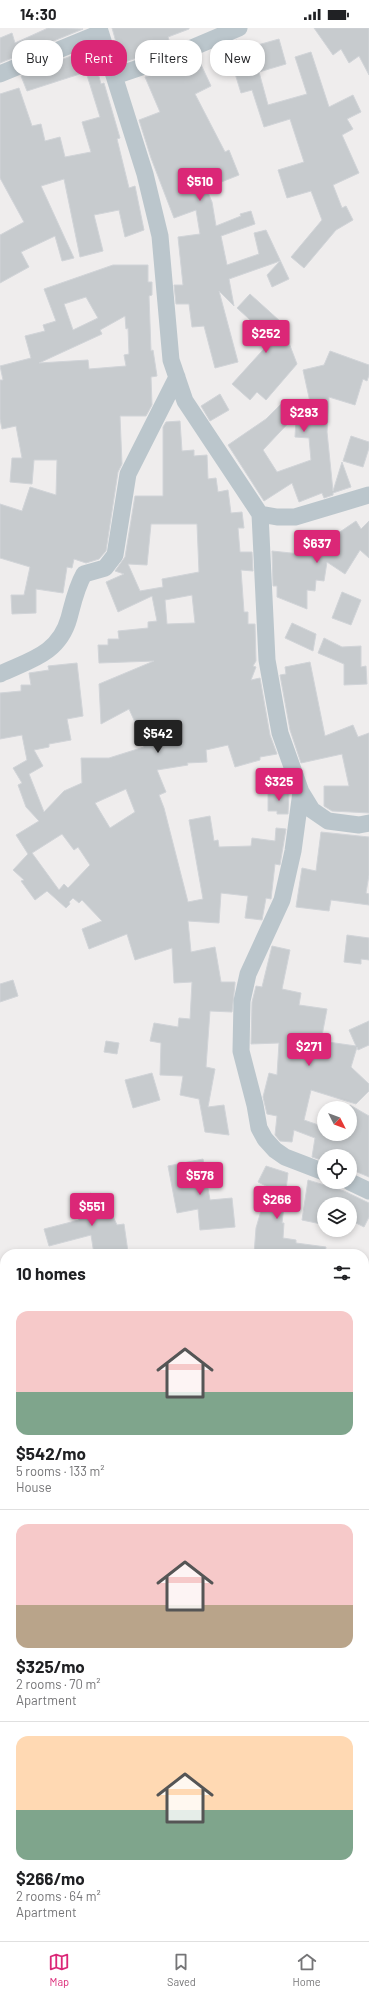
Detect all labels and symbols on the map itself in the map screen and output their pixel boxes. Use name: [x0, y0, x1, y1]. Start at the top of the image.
pin: $510: [176, 168, 224, 202]
pin: $252: [242, 320, 290, 354]
pin: $293: [280, 399, 328, 433]
pin: $637: [293, 530, 341, 564]
pin: $542: [134, 720, 182, 754]
pin: $325: [255, 768, 303, 802]
pin: $271: [285, 1033, 333, 1067]
north arrow: [317, 1101, 357, 1141]
pin: $578: [176, 1162, 224, 1196]
pin: $266: [253, 1186, 301, 1220]
pin: $551: [68, 1193, 116, 1227]

